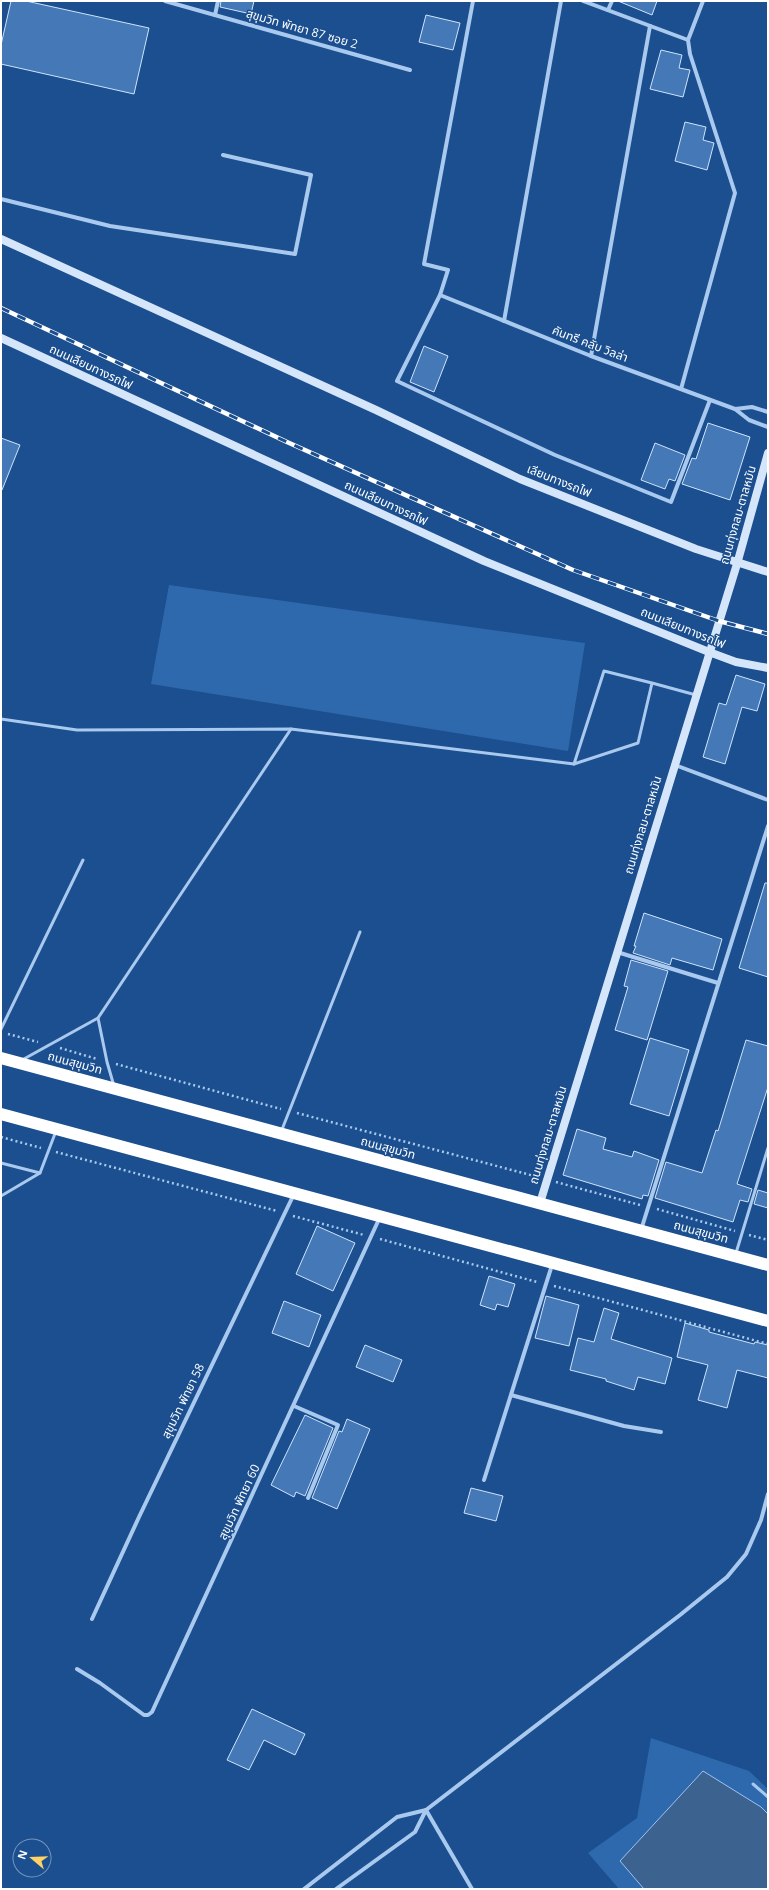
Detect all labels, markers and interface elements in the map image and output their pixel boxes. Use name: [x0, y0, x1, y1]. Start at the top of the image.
street label: สุขุมวิท พัทยา 87 ซอย 2: [244, 4, 360, 53]
street label: คันทรี คลับ วิลล่า: [550, 321, 631, 366]
street label: ถนนเลียบทางรถไฟ: [47, 340, 136, 393]
street label: เลียบทางรถไฟ: [524, 460, 594, 501]
street label: ถนนทุ่งกลม-ตาลหมัน: [715, 463, 760, 566]
street label: ถนนเลียบทางรถไฟ: [342, 476, 431, 529]
street label: ถนนเลียบทางรถไฟ: [638, 603, 728, 652]
street label: ถนนทุ่งกลม-ตาลหมัน: [619, 774, 666, 876]
street label: ถนนสุขุมวิท: [46, 1047, 104, 1078]
street label: ถนนทุ่งกลม-ตาลหมัน: [524, 1084, 571, 1186]
street label: ถนนสุขุมวิท: [359, 1132, 417, 1163]
street label: ถนนสุขุมวิท: [672, 1216, 730, 1247]
street label: สุขุมวิท พัทยา 58: [157, 1360, 208, 1441]
street label: สุขุมวิท พัทยา 60: [214, 1461, 264, 1542]
north arrow: [12, 1838, 52, 1878]
text: N: [14, 1848, 31, 1861]

